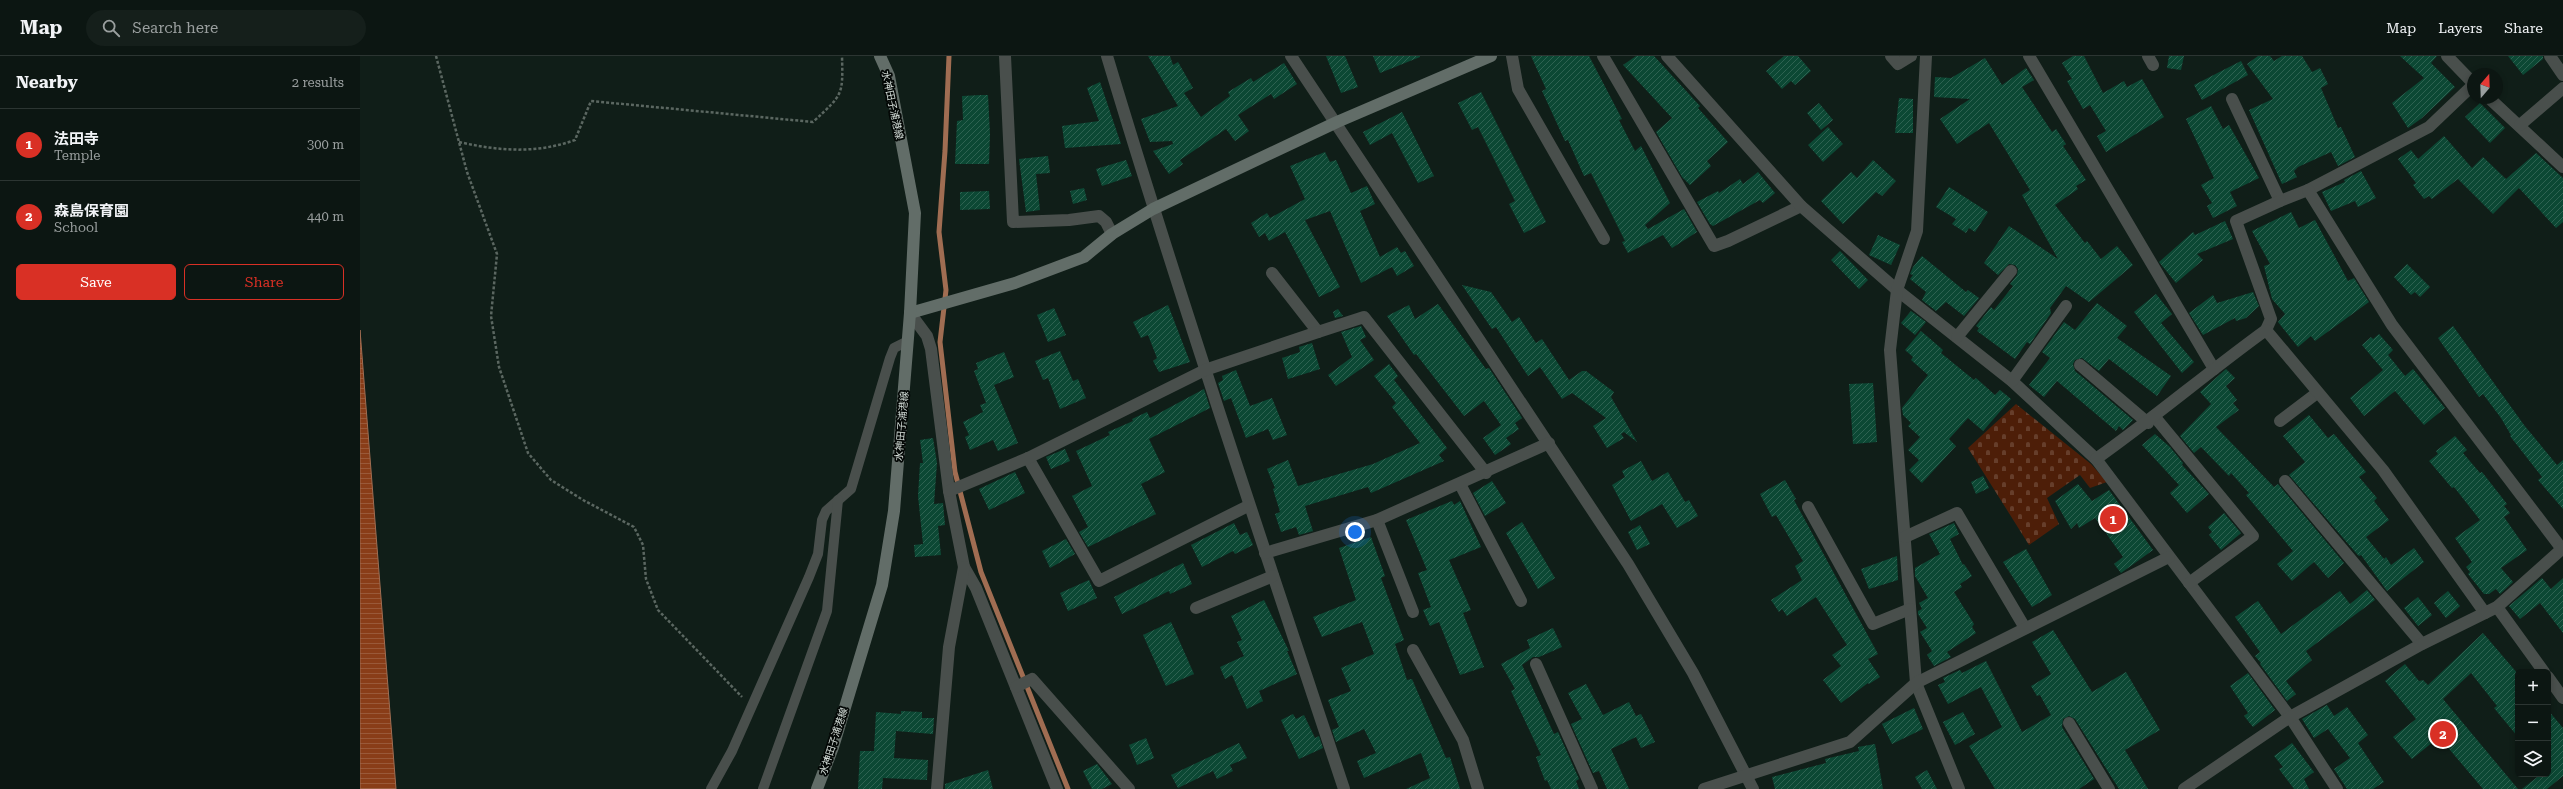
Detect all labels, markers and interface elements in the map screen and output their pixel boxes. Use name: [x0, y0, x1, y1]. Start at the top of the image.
search box: [86, 10, 366, 46]
text: Map: [20, 16, 62, 39]
icon: search: [100, 17, 122, 39]
text: Search here: [132, 19, 218, 37]
text: Map: [2386, 20, 2416, 36]
text: Layers: [2438, 20, 2482, 36]
text: Share: [2504, 20, 2543, 36]
north arrow: [2467, 68, 2503, 104]
street label: 水神田子浦港線: [880, 70, 905, 140]
text: Nearby: [16, 72, 78, 92]
text: 2 results: [292, 75, 344, 90]
text: 法田寺: [54, 130, 99, 148]
text: 1: [25, 137, 33, 152]
text: 300 m: [307, 137, 344, 152]
text: Temple: [54, 148, 101, 163]
text: 森島保育園: [54, 202, 129, 220]
text: 2: [25, 209, 33, 224]
text: 440 m: [307, 209, 344, 224]
text: School: [54, 220, 98, 235]
button: Save: [16, 264, 176, 300]
button: Share: [184, 264, 344, 300]
street label: 水神田子浦港線: [893, 391, 910, 461]
pin: 1: [2100, 504, 2126, 534]
your location: [1345, 522, 1365, 542]
map controls: [2515, 669, 2551, 777]
button: +: [2515, 669, 2551, 705]
button: −: [2515, 705, 2551, 741]
street label: 水神田子浦港線: [817, 706, 850, 776]
pin: 2: [2430, 719, 2456, 749]
button: layers: [2515, 741, 2551, 777]

